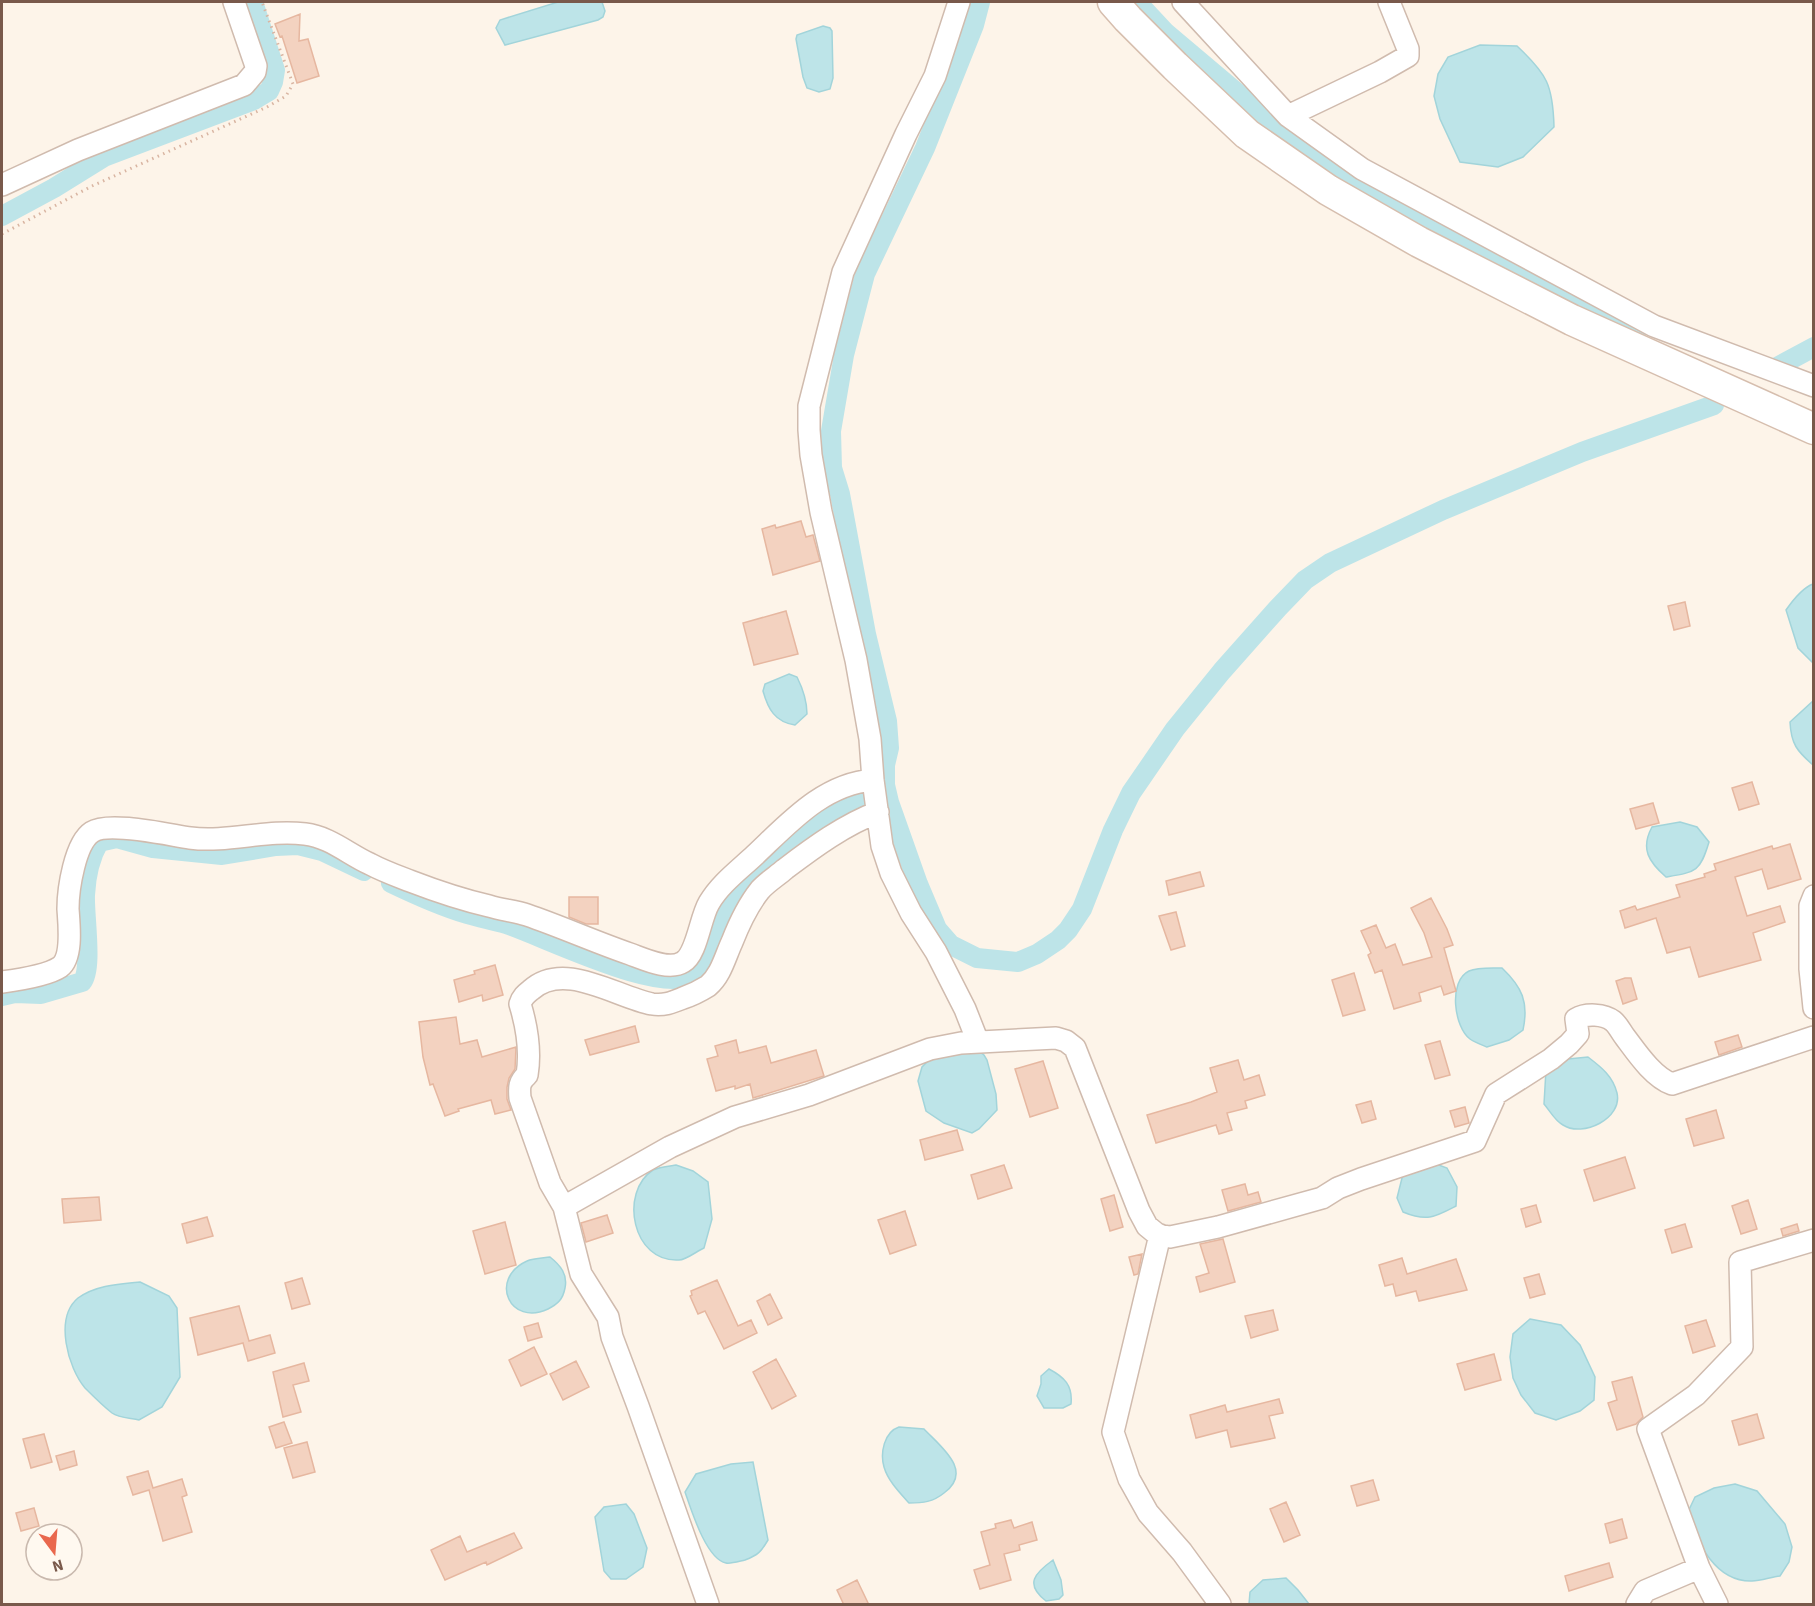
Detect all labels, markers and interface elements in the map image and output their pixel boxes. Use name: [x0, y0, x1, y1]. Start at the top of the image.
north arrow: [24, 1522, 84, 1582]
text: N: [50, 1553, 66, 1577]

